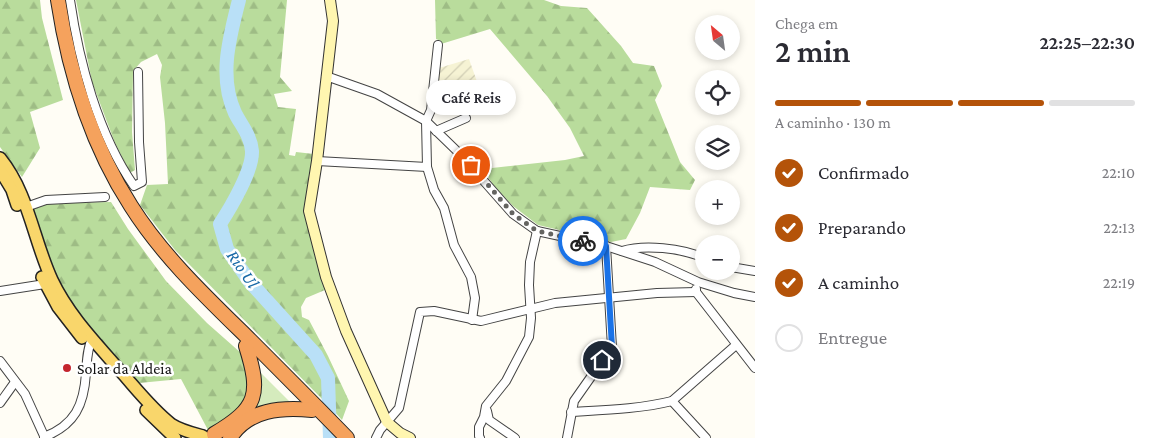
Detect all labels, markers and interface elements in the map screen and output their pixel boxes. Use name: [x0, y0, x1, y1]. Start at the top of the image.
north arrow: [695, 15, 740, 60]
map controls: [695, 15, 740, 280]
text: Chega em: [775, 15, 838, 32]
text: 22:25–22:30: [1040, 32, 1135, 53]
text: 2 min: [775, 33, 850, 69]
button: locate: [695, 70, 740, 115]
callout: Café Reis: [426, 80, 516, 115]
text: Café Reis: [441, 89, 501, 106]
text: A caminho · 130 m: [775, 114, 891, 131]
button: layers: [695, 125, 740, 170]
pin: [450, 144, 492, 186]
icon: bag: [457, 151, 485, 179]
icon: check: [775, 159, 803, 187]
text: Confirmado: [818, 162, 909, 183]
text: 22:10: [1102, 164, 1135, 181]
button: +: [695, 180, 740, 225]
icon: check: [775, 214, 803, 242]
courier: [558, 216, 608, 266]
text: Preparando: [818, 217, 906, 238]
text: 22:13: [1103, 219, 1135, 236]
icon: bike: [569, 227, 597, 255]
button: −: [695, 235, 740, 280]
water label: Rio Ul: [223, 246, 264, 292]
icon: check: [775, 269, 803, 297]
text: A caminho: [818, 272, 899, 293]
text: 22:19: [1103, 274, 1135, 291]
text: Entregue: [818, 327, 887, 348]
pin: [581, 339, 623, 381]
icon: home: [588, 346, 616, 374]
place label: Solar da Aldeia: [77, 360, 172, 377]
marker: Solar da Aldeia: [61, 362, 73, 374]

